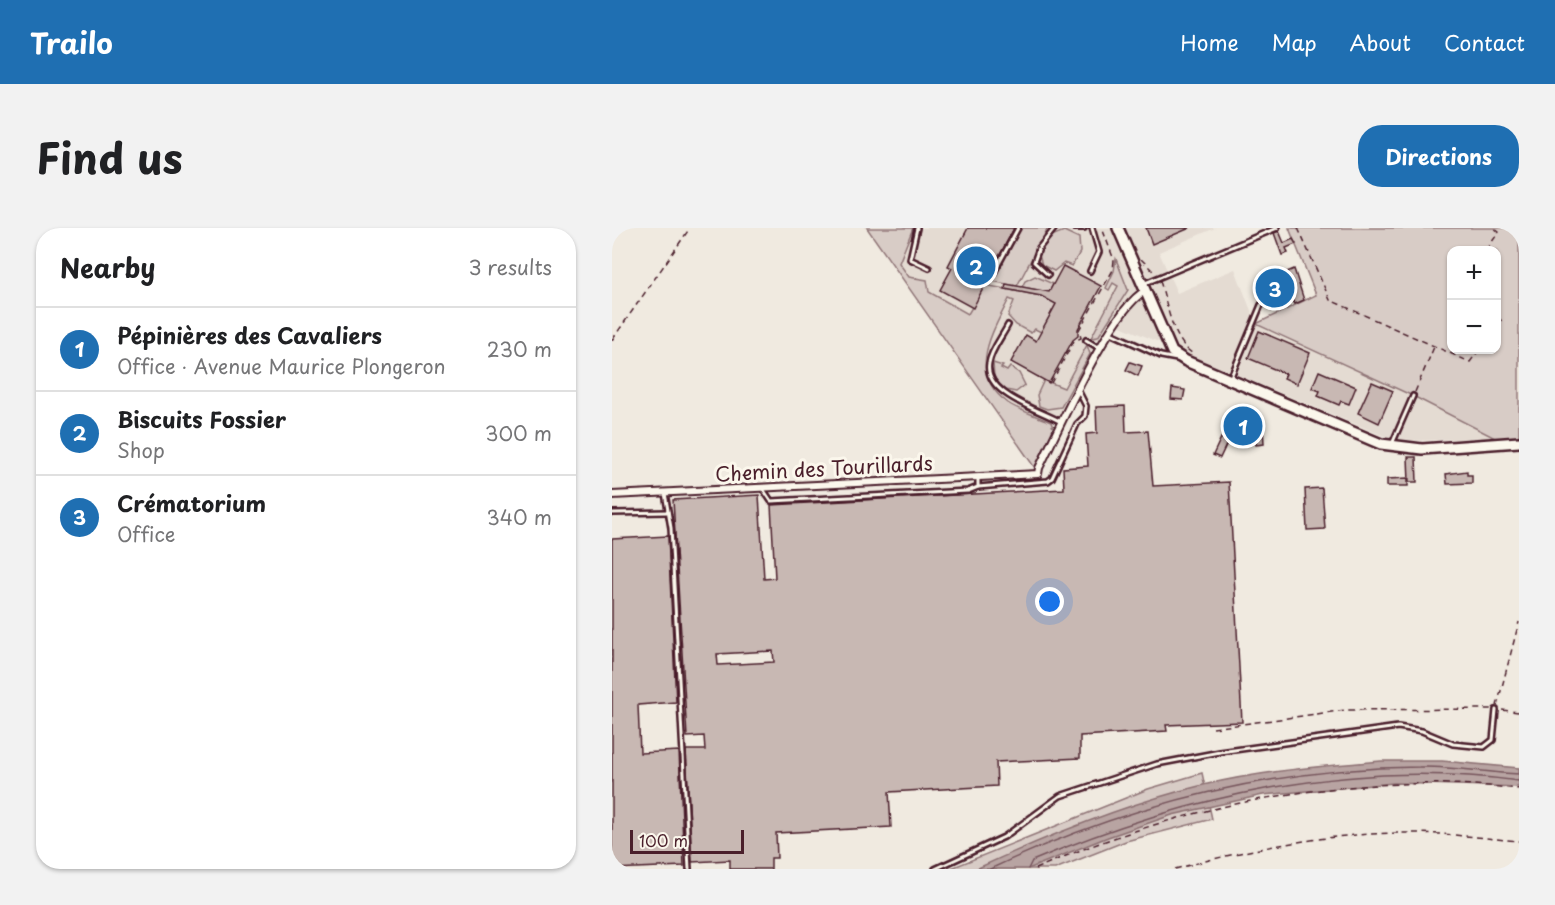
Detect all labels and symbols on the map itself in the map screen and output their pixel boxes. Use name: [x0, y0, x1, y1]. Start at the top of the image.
pin: 2: [956, 243, 996, 288]
pin: 3: [1256, 266, 1294, 310]
pin: 1: [1224, 404, 1262, 448]
street label: Chemin des Tourillards: [714, 447, 934, 489]
your location: [1035, 587, 1064, 616]
scale bar: [630, 827, 744, 854]

